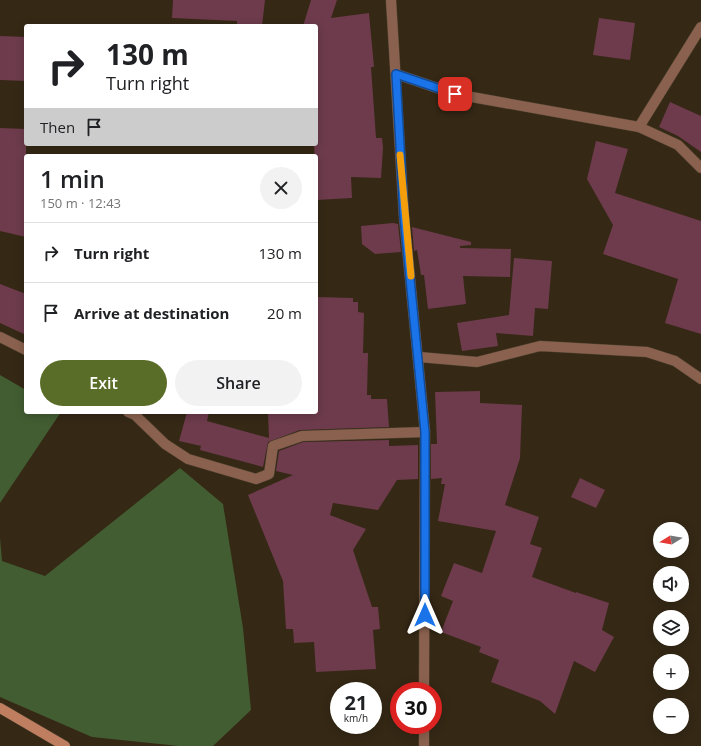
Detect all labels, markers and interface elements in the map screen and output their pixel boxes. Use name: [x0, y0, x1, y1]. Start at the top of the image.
text: 130 m: [106, 35, 189, 73]
icon: right: [40, 40, 92, 92]
text: Turn right: [106, 71, 189, 95]
pin: [438, 77, 472, 111]
icon: arrive: [444, 83, 466, 105]
icon: arrive: [83, 116, 105, 138]
text: Then: [40, 117, 75, 137]
text: 1 min: [40, 162, 105, 195]
button: close: [260, 167, 302, 209]
text: 150 m · 12:43: [40, 194, 121, 212]
icon: right: [40, 242, 62, 264]
text: Turn right: [74, 243, 149, 263]
text: 130 m: [258, 243, 302, 263]
icon: arrive: [40, 302, 62, 324]
text: Arrive at destination: [74, 303, 229, 323]
text: 20 m: [267, 303, 302, 323]
button: Exit: [40, 360, 167, 406]
button: Share: [175, 360, 302, 406]
north arrow: [653, 522, 689, 558]
map controls: [653, 522, 689, 734]
button: sound: [653, 566, 689, 602]
position arrow: [404, 594, 446, 636]
button: layers: [653, 610, 689, 646]
button: +: [653, 654, 689, 690]
speed limit sign: 30: [390, 682, 442, 734]
text: 21: [345, 689, 367, 716]
button: −: [653, 698, 689, 734]
text: km/h: [344, 711, 368, 725]

